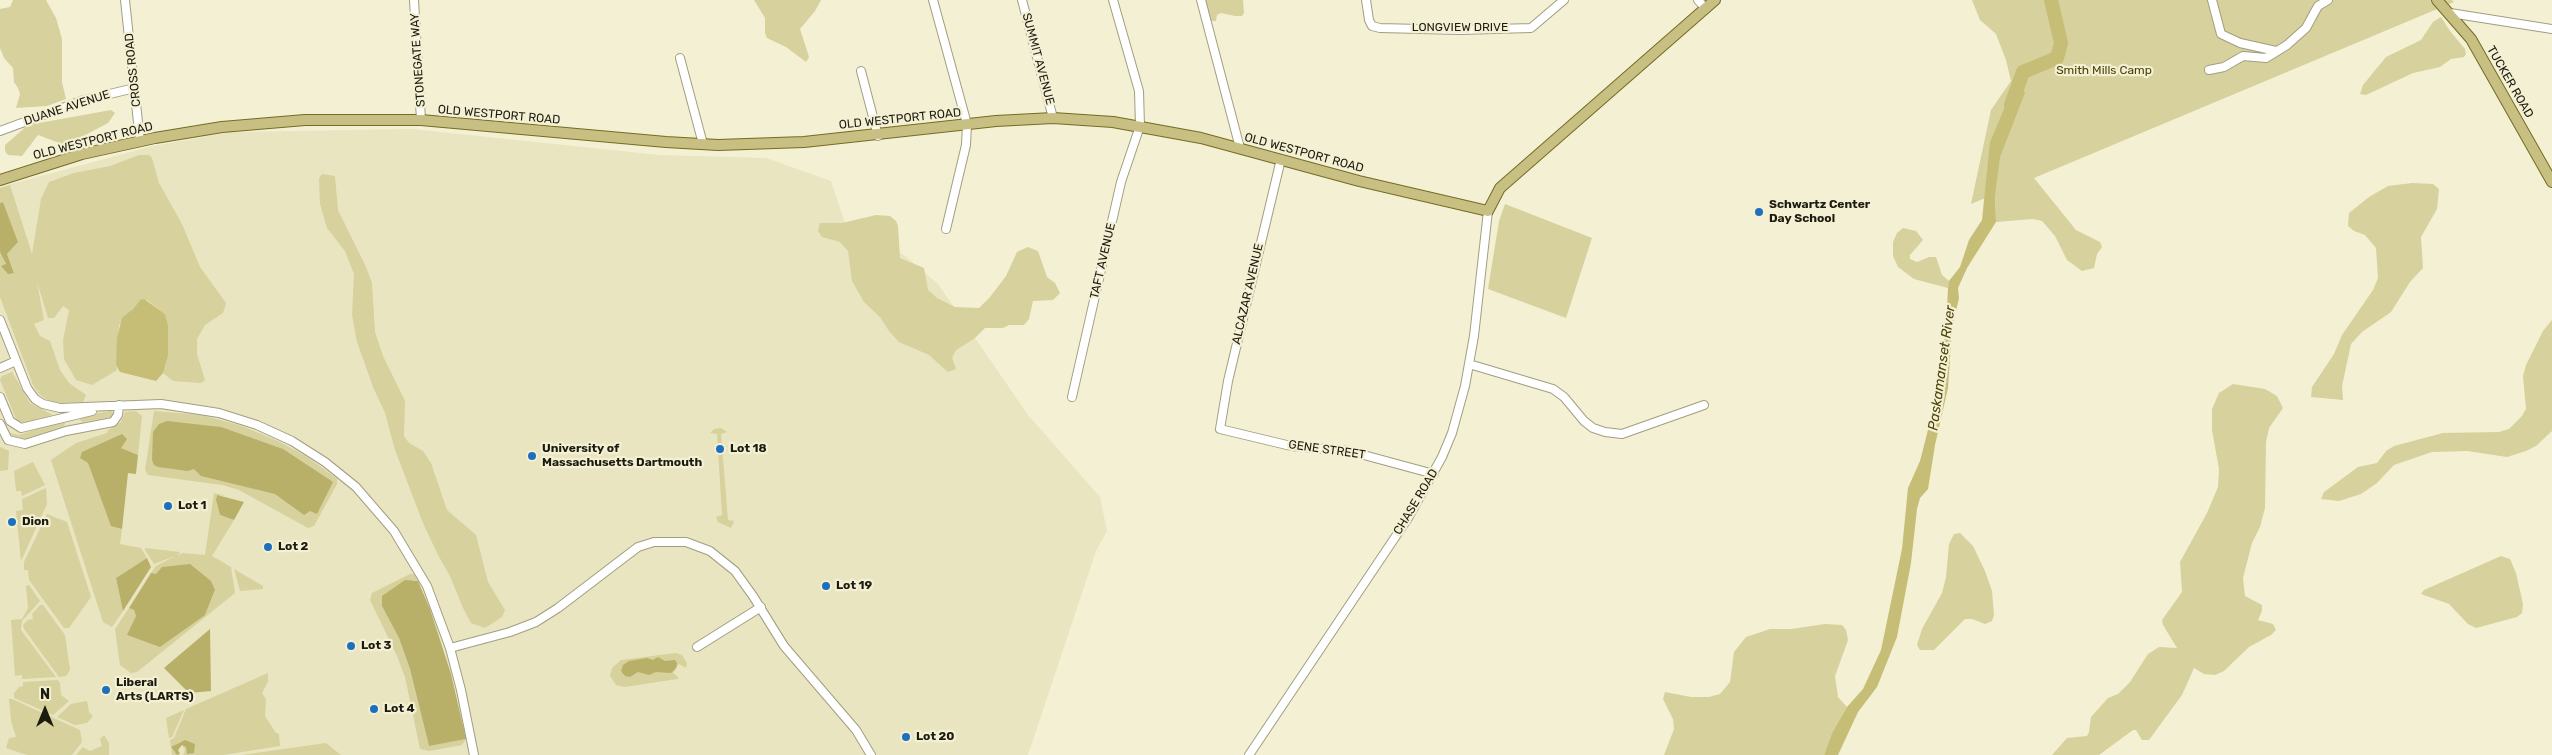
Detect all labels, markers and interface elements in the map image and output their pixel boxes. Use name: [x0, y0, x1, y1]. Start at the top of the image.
street label: SUMMIT AVENUE: [1019, 11, 1057, 107]
street label: STONEGATE WAY: [408, 12, 428, 108]
street label: LONGVIEW DRIVE: [1412, 21, 1508, 35]
street label: CROSS ROAD: [122, 32, 144, 108]
street label: TUCKER ROAD: [2484, 43, 2536, 121]
park label: Smith Mills Camp: [2056, 64, 2152, 78]
street label: DUANE AVENUE: [22, 87, 112, 129]
street label: OLD WESTPORT ROAD: [437, 102, 561, 128]
street label: OLD WESTPORT ROAD: [838, 105, 962, 133]
street label: OLD WESTPORT ROAD: [32, 119, 154, 163]
street label: OLD WESTPORT ROAD: [1243, 130, 1365, 176]
place label: Schwartz Center Day School: [1769, 198, 1870, 226]
marker: Schwartz Center Day School: [1753, 206, 1765, 218]
street label: TAFT AVENUE: [1087, 222, 1119, 300]
street label: ALCAZAR AVENUE: [1229, 242, 1267, 346]
water label: Paskamanset River: [1925, 304, 1959, 432]
street label: GENE STREET: [1288, 437, 1366, 463]
place label: University of Massachusetts Dartmouth: [542, 442, 702, 470]
place label: Lot 18: [730, 442, 767, 456]
marker: Lot 18: [714, 443, 726, 455]
marker: University of Massachusetts Dartmouth: [526, 450, 538, 462]
street label: CHASE ROAD: [1391, 466, 1441, 538]
place label: Lot 1: [178, 499, 207, 513]
marker: Lot 1: [162, 500, 174, 512]
place label: Dion: [22, 515, 49, 529]
marker: Dion: [6, 516, 18, 528]
place label: Lot 2: [278, 540, 308, 554]
marker: Lot 2: [262, 541, 274, 553]
place label: Lot 19: [836, 579, 872, 593]
marker: Lot 19: [820, 580, 832, 592]
place label: Lot 3: [361, 639, 391, 653]
marker: Lot 3: [345, 640, 357, 652]
place label: Liberal Arts (LARTS): [116, 676, 194, 704]
marker: Liberal Arts (LARTS): [100, 684, 112, 696]
north arrow: [20, 685, 70, 735]
text: N: [40, 686, 50, 703]
place label: Lot 4: [384, 702, 415, 716]
marker: Lot 4: [368, 703, 380, 715]
place label: Lot 20: [916, 730, 955, 744]
marker: Lot 20: [900, 731, 912, 743]

